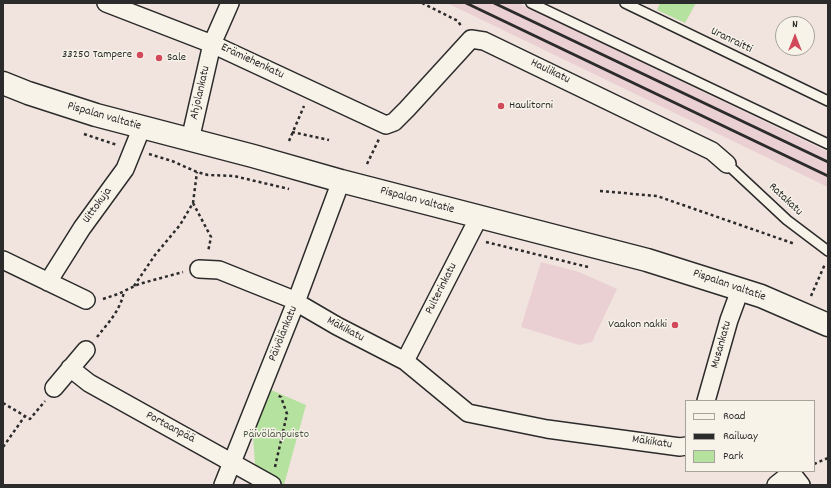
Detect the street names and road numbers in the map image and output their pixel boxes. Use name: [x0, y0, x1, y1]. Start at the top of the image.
street label: Uranraitti: [708, 25, 754, 57]
street label: Erämiehenkatu: [218, 41, 286, 83]
street label: Haulikatu: [528, 56, 572, 88]
street label: Ahjolankatu: [188, 65, 214, 121]
street label: Pispalan valtatie: [65, 100, 143, 134]
street label: Ratakatu: [765, 181, 805, 219]
street label: Pispalan valtatie: [378, 184, 456, 218]
street label: Uittokuja: [80, 185, 116, 227]
street label: Pulterinkatu: [423, 261, 461, 317]
street label: Pispalan valtatie: [691, 267, 767, 305]
street label: Päivölänkatu: [266, 304, 302, 364]
street label: Mäkikatu: [324, 314, 366, 346]
street label: Musankatu: [708, 320, 736, 370]
street label: Portaanpää: [143, 409, 197, 447]
street label: Mäkikatu: [631, 433, 673, 453]

